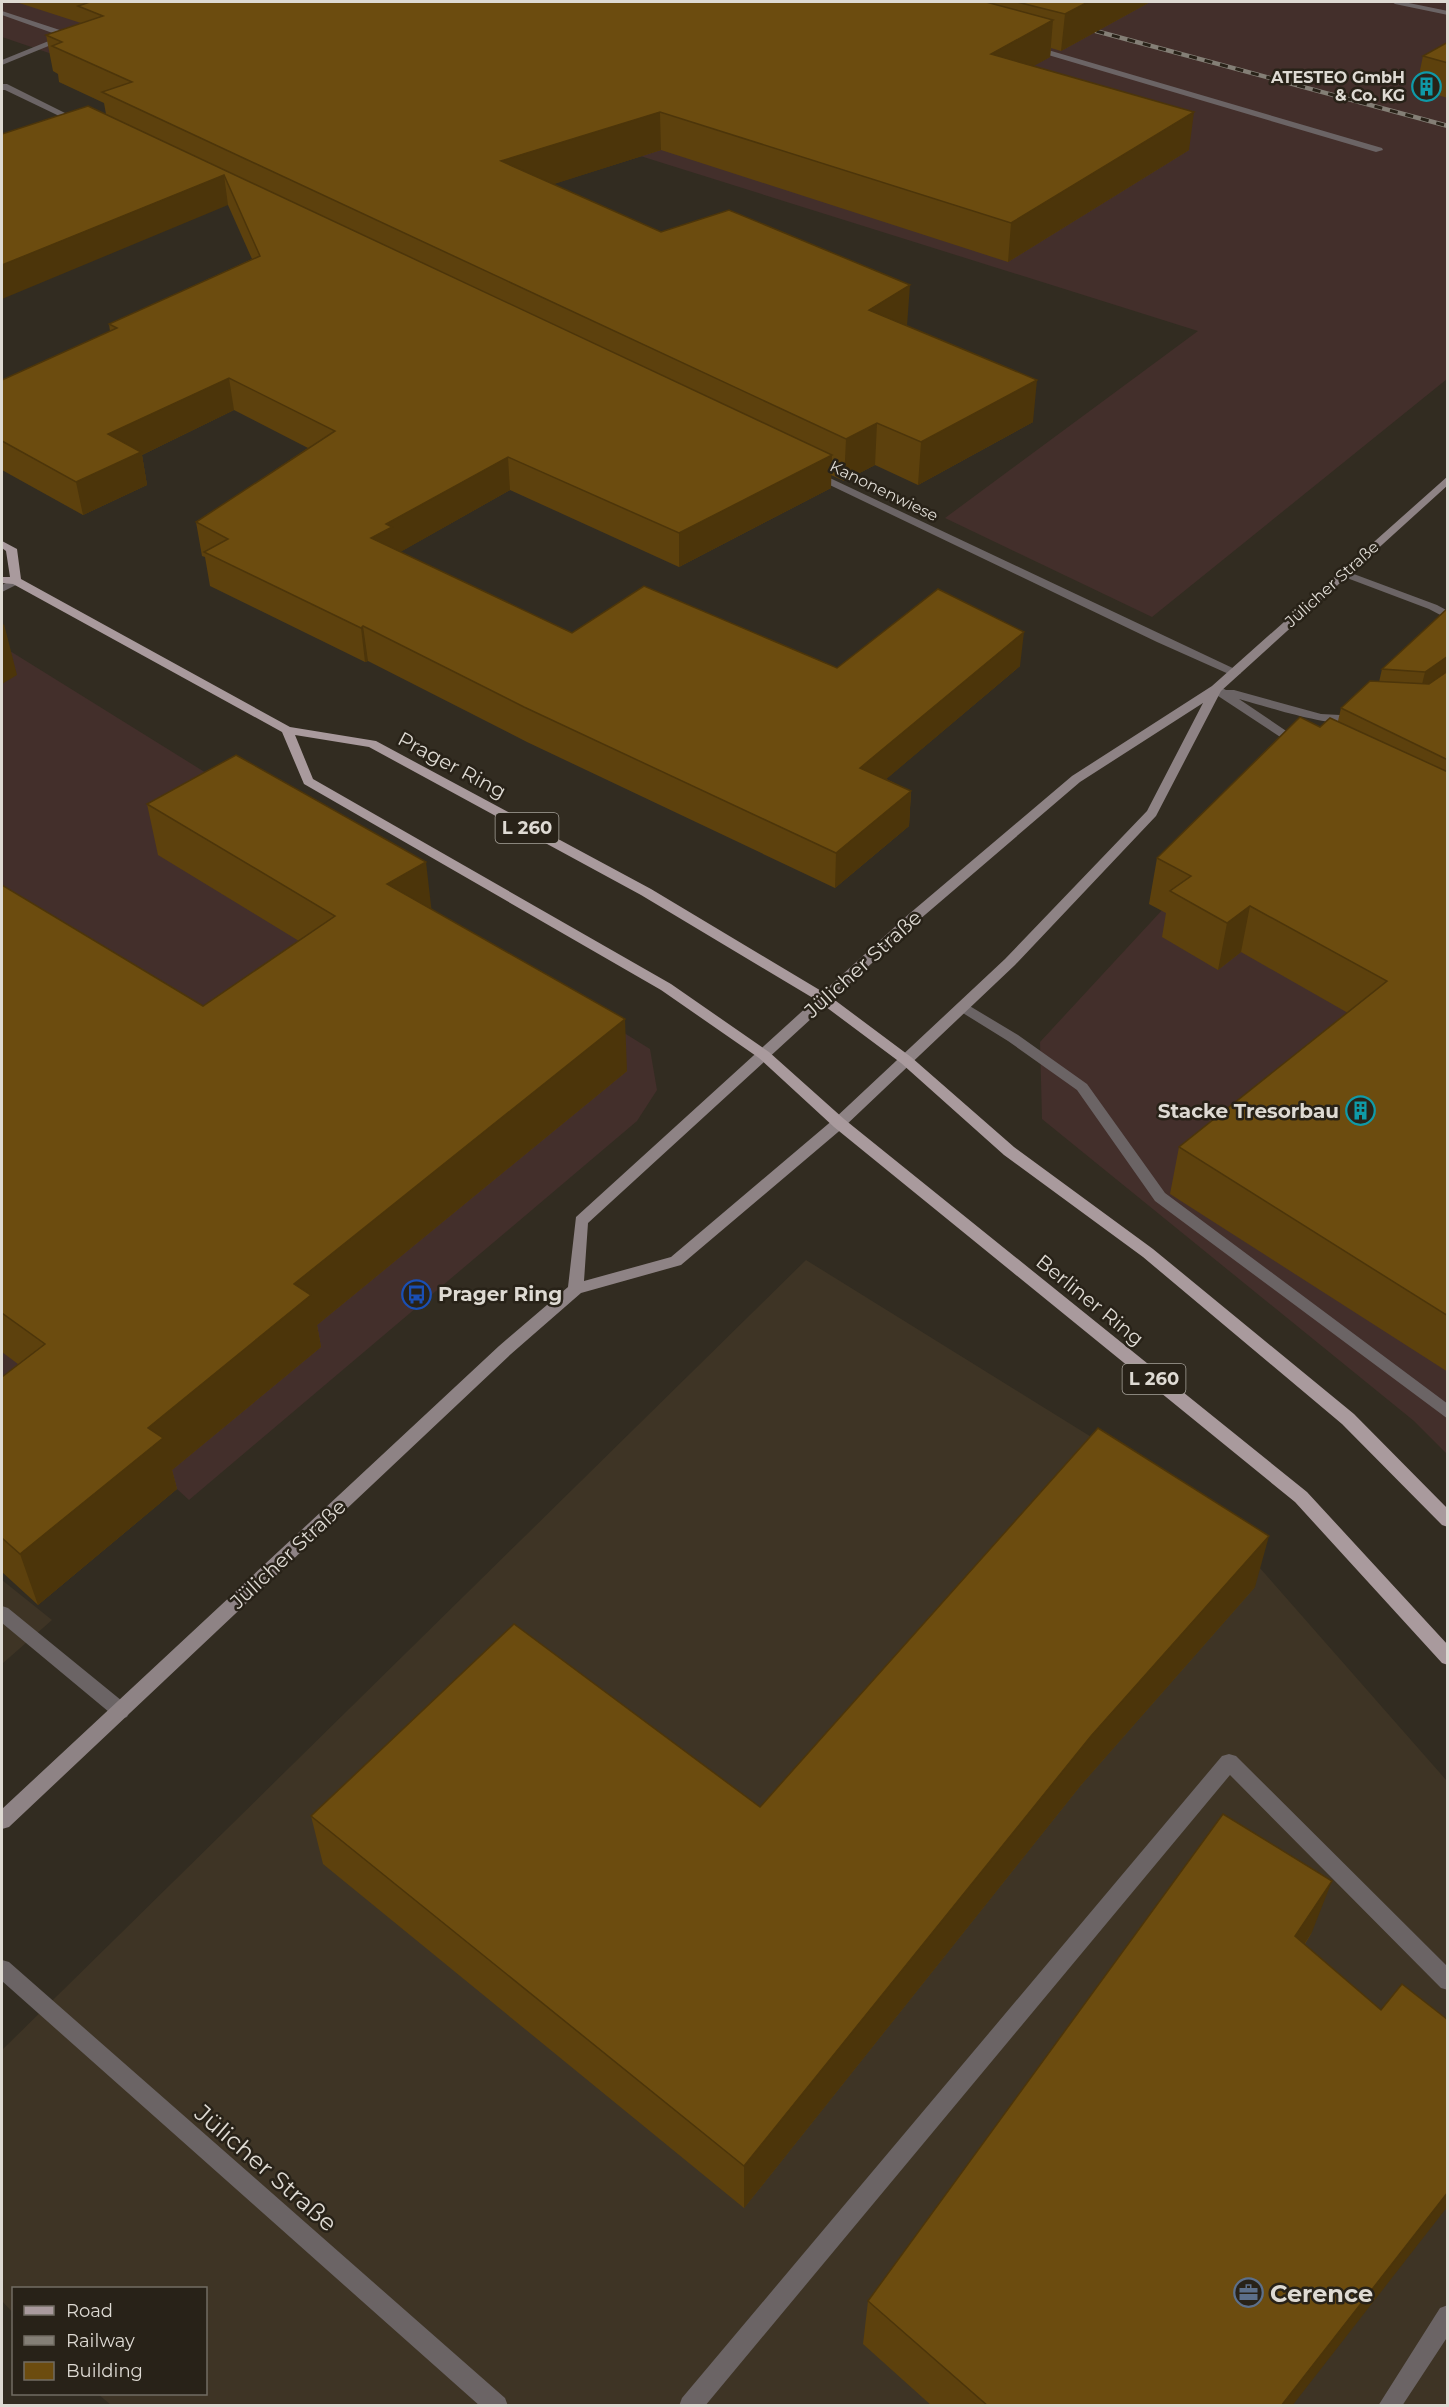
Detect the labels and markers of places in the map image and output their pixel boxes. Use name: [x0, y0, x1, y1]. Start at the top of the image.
place label: ATESTEO GmbH & Co. KG: [1270, 68, 1405, 105]
building icon: ATESTEO GmbH & Co. KG: [1410, 70, 1442, 102]
building icon: Stacke Tresorbau: [1344, 1095, 1376, 1127]
place label: Stacke Tresorbau: [1158, 1099, 1339, 1123]
bus stop icon: Prager Ring: [401, 1278, 433, 1310]
place label: Prager Ring: [438, 1282, 562, 1306]
office icon: Cerence: [1233, 2277, 1265, 2309]
place label: Cerence: [1270, 2279, 1373, 2308]

